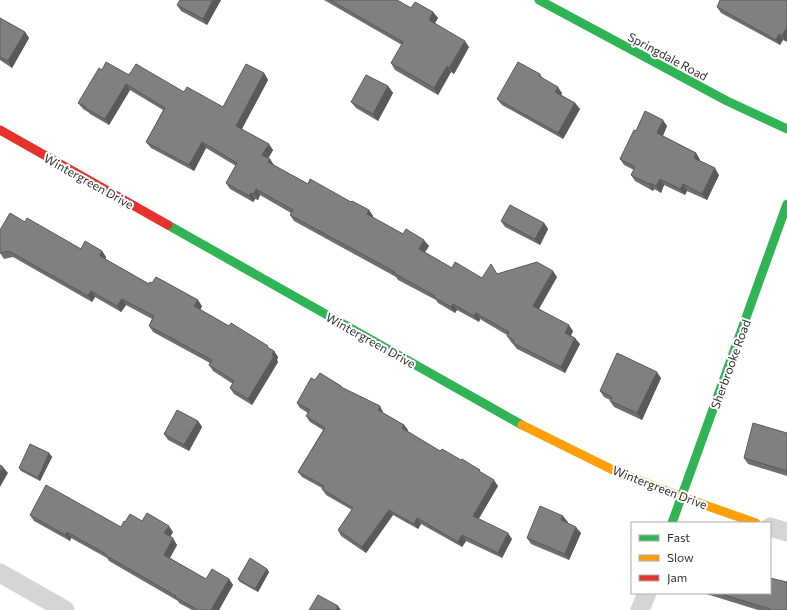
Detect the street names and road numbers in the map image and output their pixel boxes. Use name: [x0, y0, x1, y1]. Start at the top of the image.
street label: Springdale Road: [626, 29, 710, 83]
street label: Wintergreen Drive: [42, 151, 136, 211]
street label: Wintergreen Drive: [324, 310, 418, 370]
street label: Sherbrooke Road: [707, 317, 753, 411]
street label: Wintergreen Drive: [611, 463, 709, 511]

